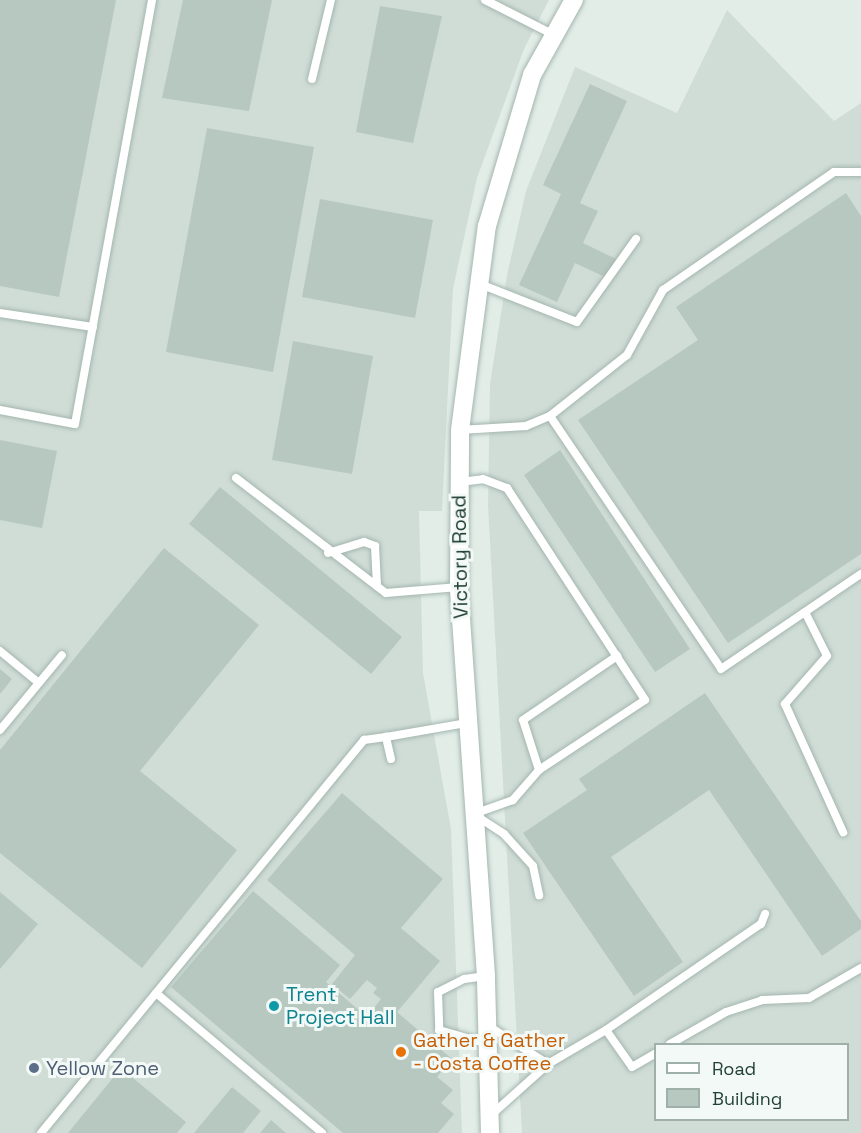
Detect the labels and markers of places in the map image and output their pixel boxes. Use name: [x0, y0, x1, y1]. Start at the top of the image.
place label: Trent Project Hall: [286, 982, 395, 1029]
marker: Trent Project Hall: [267, 999, 281, 1013]
place label: Gather & Gather - Costa Coffee: [413, 1028, 565, 1075]
marker: Gather & Gather - Costa Coffee: [394, 1045, 408, 1059]
place label: Yellow Zone: [46, 1056, 159, 1080]
marker: Yellow Zone: [27, 1061, 41, 1075]

